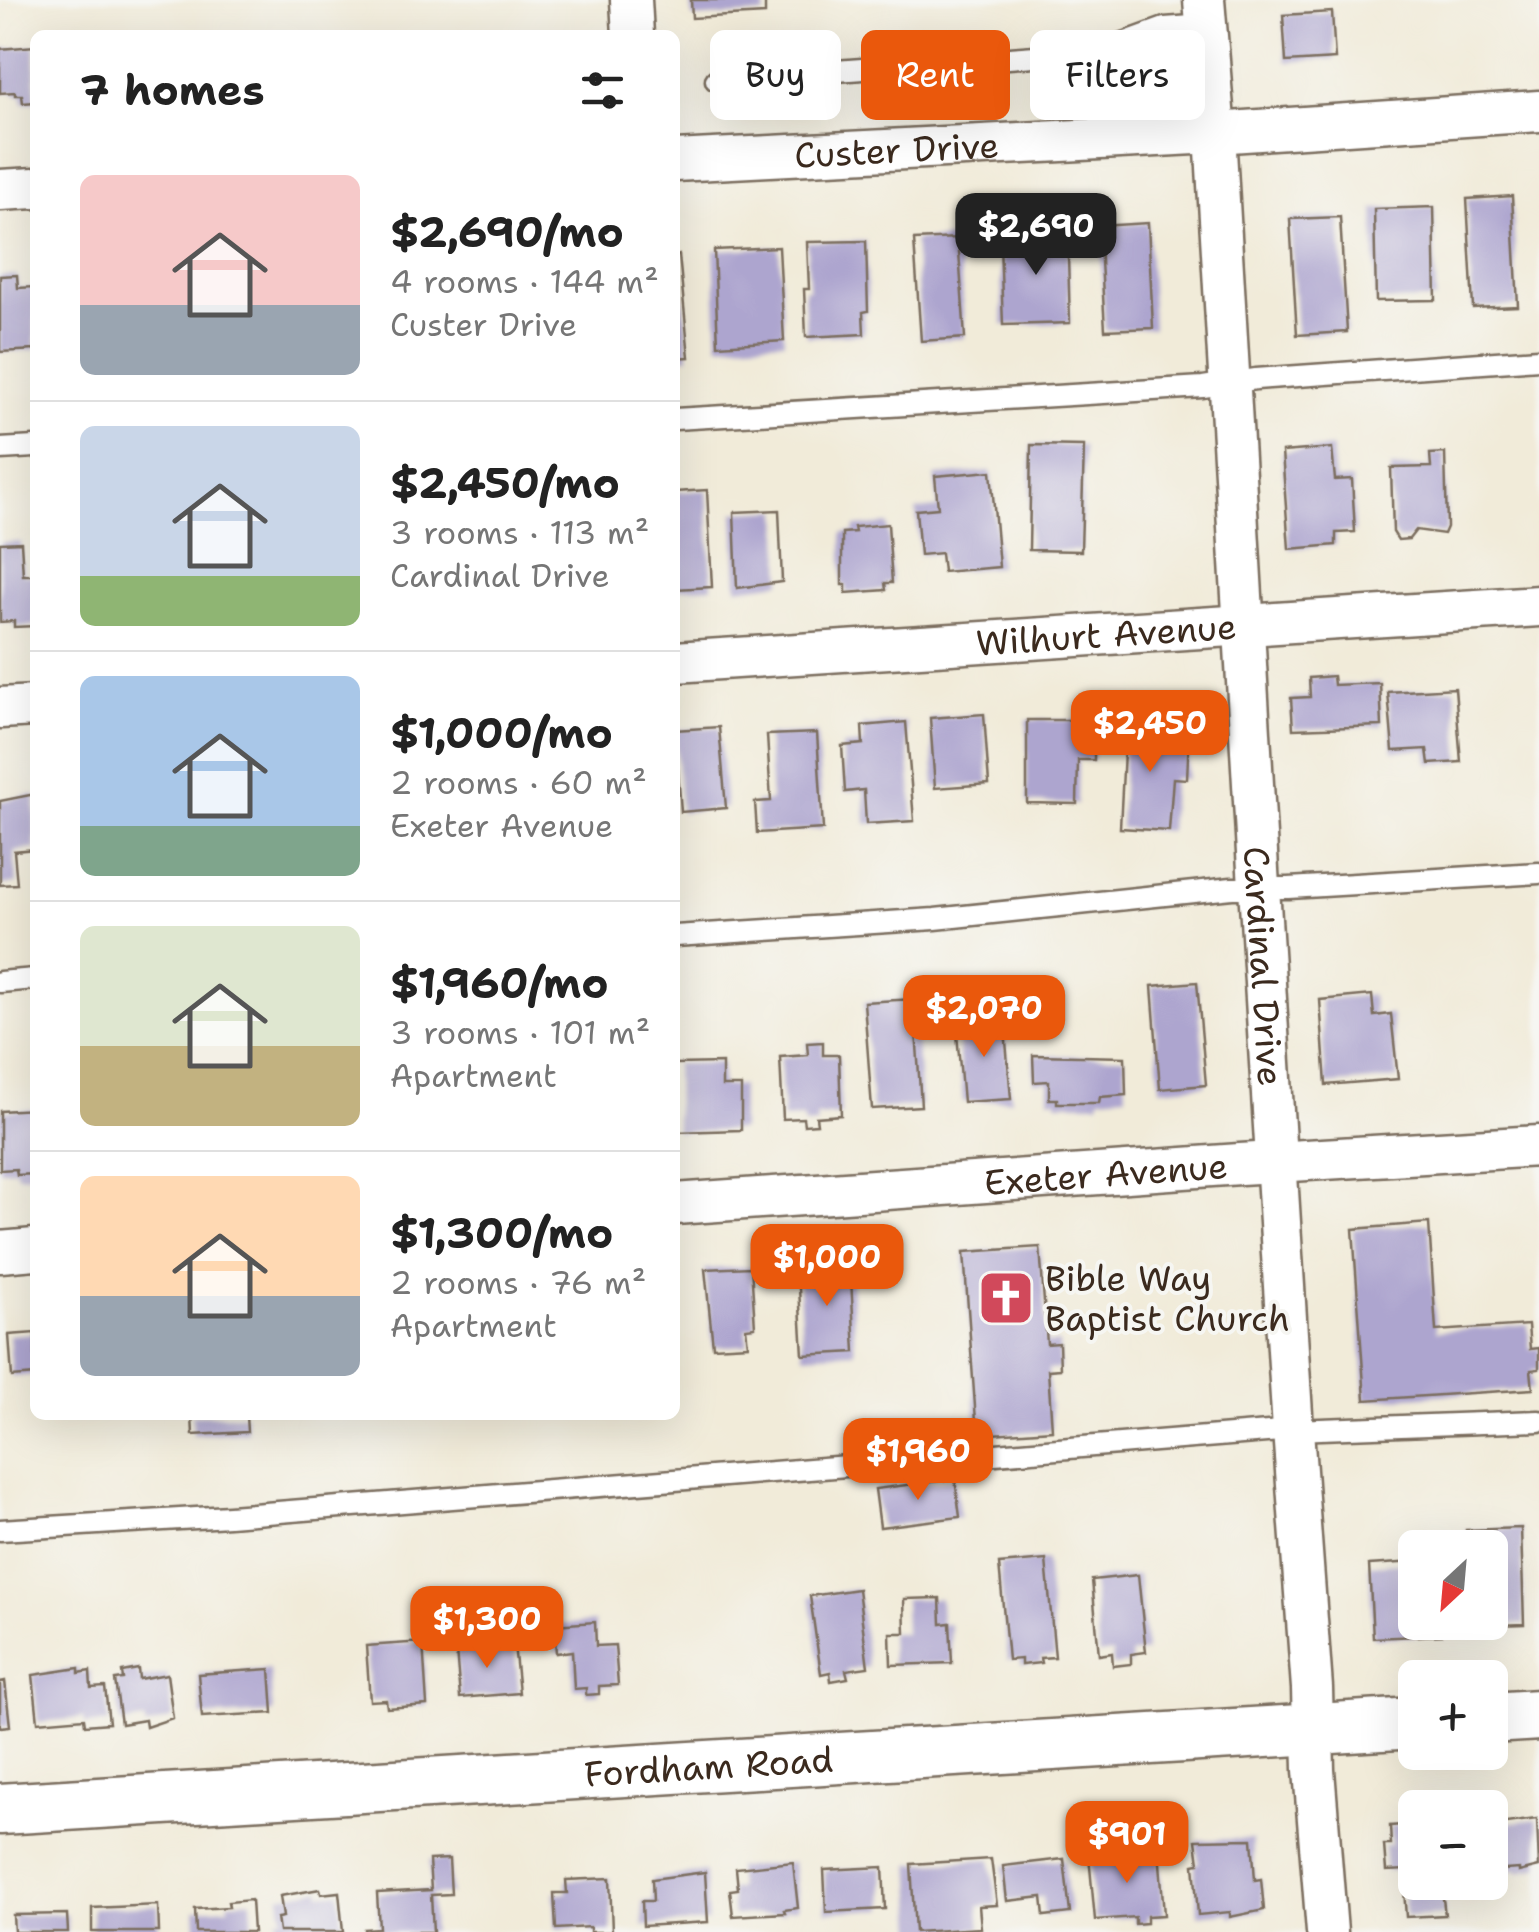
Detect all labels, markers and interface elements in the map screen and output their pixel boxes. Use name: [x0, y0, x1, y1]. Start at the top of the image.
chip: Buy: [710, 30, 841, 120]
chip: Rent: [861, 30, 1010, 120]
chip: Filters: [1030, 30, 1205, 120]
text: 7 homes: [80, 62, 265, 118]
icon: filters: [575, 63, 630, 118]
street label: Custer Drive: [793, 121, 1000, 178]
pin: $2,690: [955, 193, 1117, 278]
text: $2,690/mo: [390, 204, 624, 260]
text: $2,690: [977, 204, 1095, 247]
icon: home: [160, 215, 280, 335]
text: 4 rooms · 144 m²: [390, 260, 659, 303]
text: Custer Drive: [390, 303, 577, 346]
text: $2,450/mo: [390, 455, 620, 511]
icon: home: [160, 466, 280, 586]
text: 3 rooms · 113 m²: [390, 511, 649, 554]
text: Cardinal Drive: [390, 554, 610, 597]
street label: Wilhurt Avenue: [974, 602, 1238, 666]
pin: $2,450: [1069, 690, 1231, 775]
text: $2,450: [1093, 701, 1207, 744]
text: $1,000/mo: [390, 705, 613, 761]
icon: home: [160, 716, 280, 836]
text: 2 rooms · 60 m²: [390, 761, 647, 804]
text: Exeter Avenue: [390, 804, 613, 847]
street label: Cardinal Drive: [1233, 845, 1295, 1087]
text: $1,960/mo: [390, 955, 609, 1011]
icon: home: [160, 966, 280, 1086]
pin: $2,070: [903, 975, 1065, 1060]
text: $2,070: [925, 986, 1043, 1029]
text: 3 rooms · 101 m²: [390, 1011, 650, 1054]
text: Apartment: [390, 1054, 557, 1097]
street label: Exeter Avenue: [982, 1141, 1229, 1206]
text: $1,300/mo: [390, 1205, 613, 1261]
icon: home: [160, 1216, 280, 1336]
pin: $1,000: [746, 1224, 908, 1309]
text: $1,000: [773, 1235, 881, 1278]
place label: Bible Way Baptist Church: [1045, 1255, 1290, 1342]
text: 2 rooms · 76 m²: [390, 1261, 646, 1304]
church icon: Bible Way Baptist Church: [976, 1268, 1036, 1328]
text: Apartment: [390, 1304, 557, 1347]
pin: $1,960: [837, 1418, 999, 1503]
text: $1,960: [865, 1429, 971, 1472]
north arrow: [1398, 1530, 1508, 1640]
map controls: [1398, 1530, 1508, 1900]
pin: $1,300: [406, 1586, 568, 1671]
text: $1,300: [432, 1597, 542, 1640]
button: +: [1398, 1660, 1508, 1770]
street label: Fordham Road: [583, 1735, 835, 1797]
button: −: [1398, 1790, 1508, 1900]
pin: $901: [1068, 1801, 1186, 1886]
text: $901: [1087, 1812, 1167, 1855]

